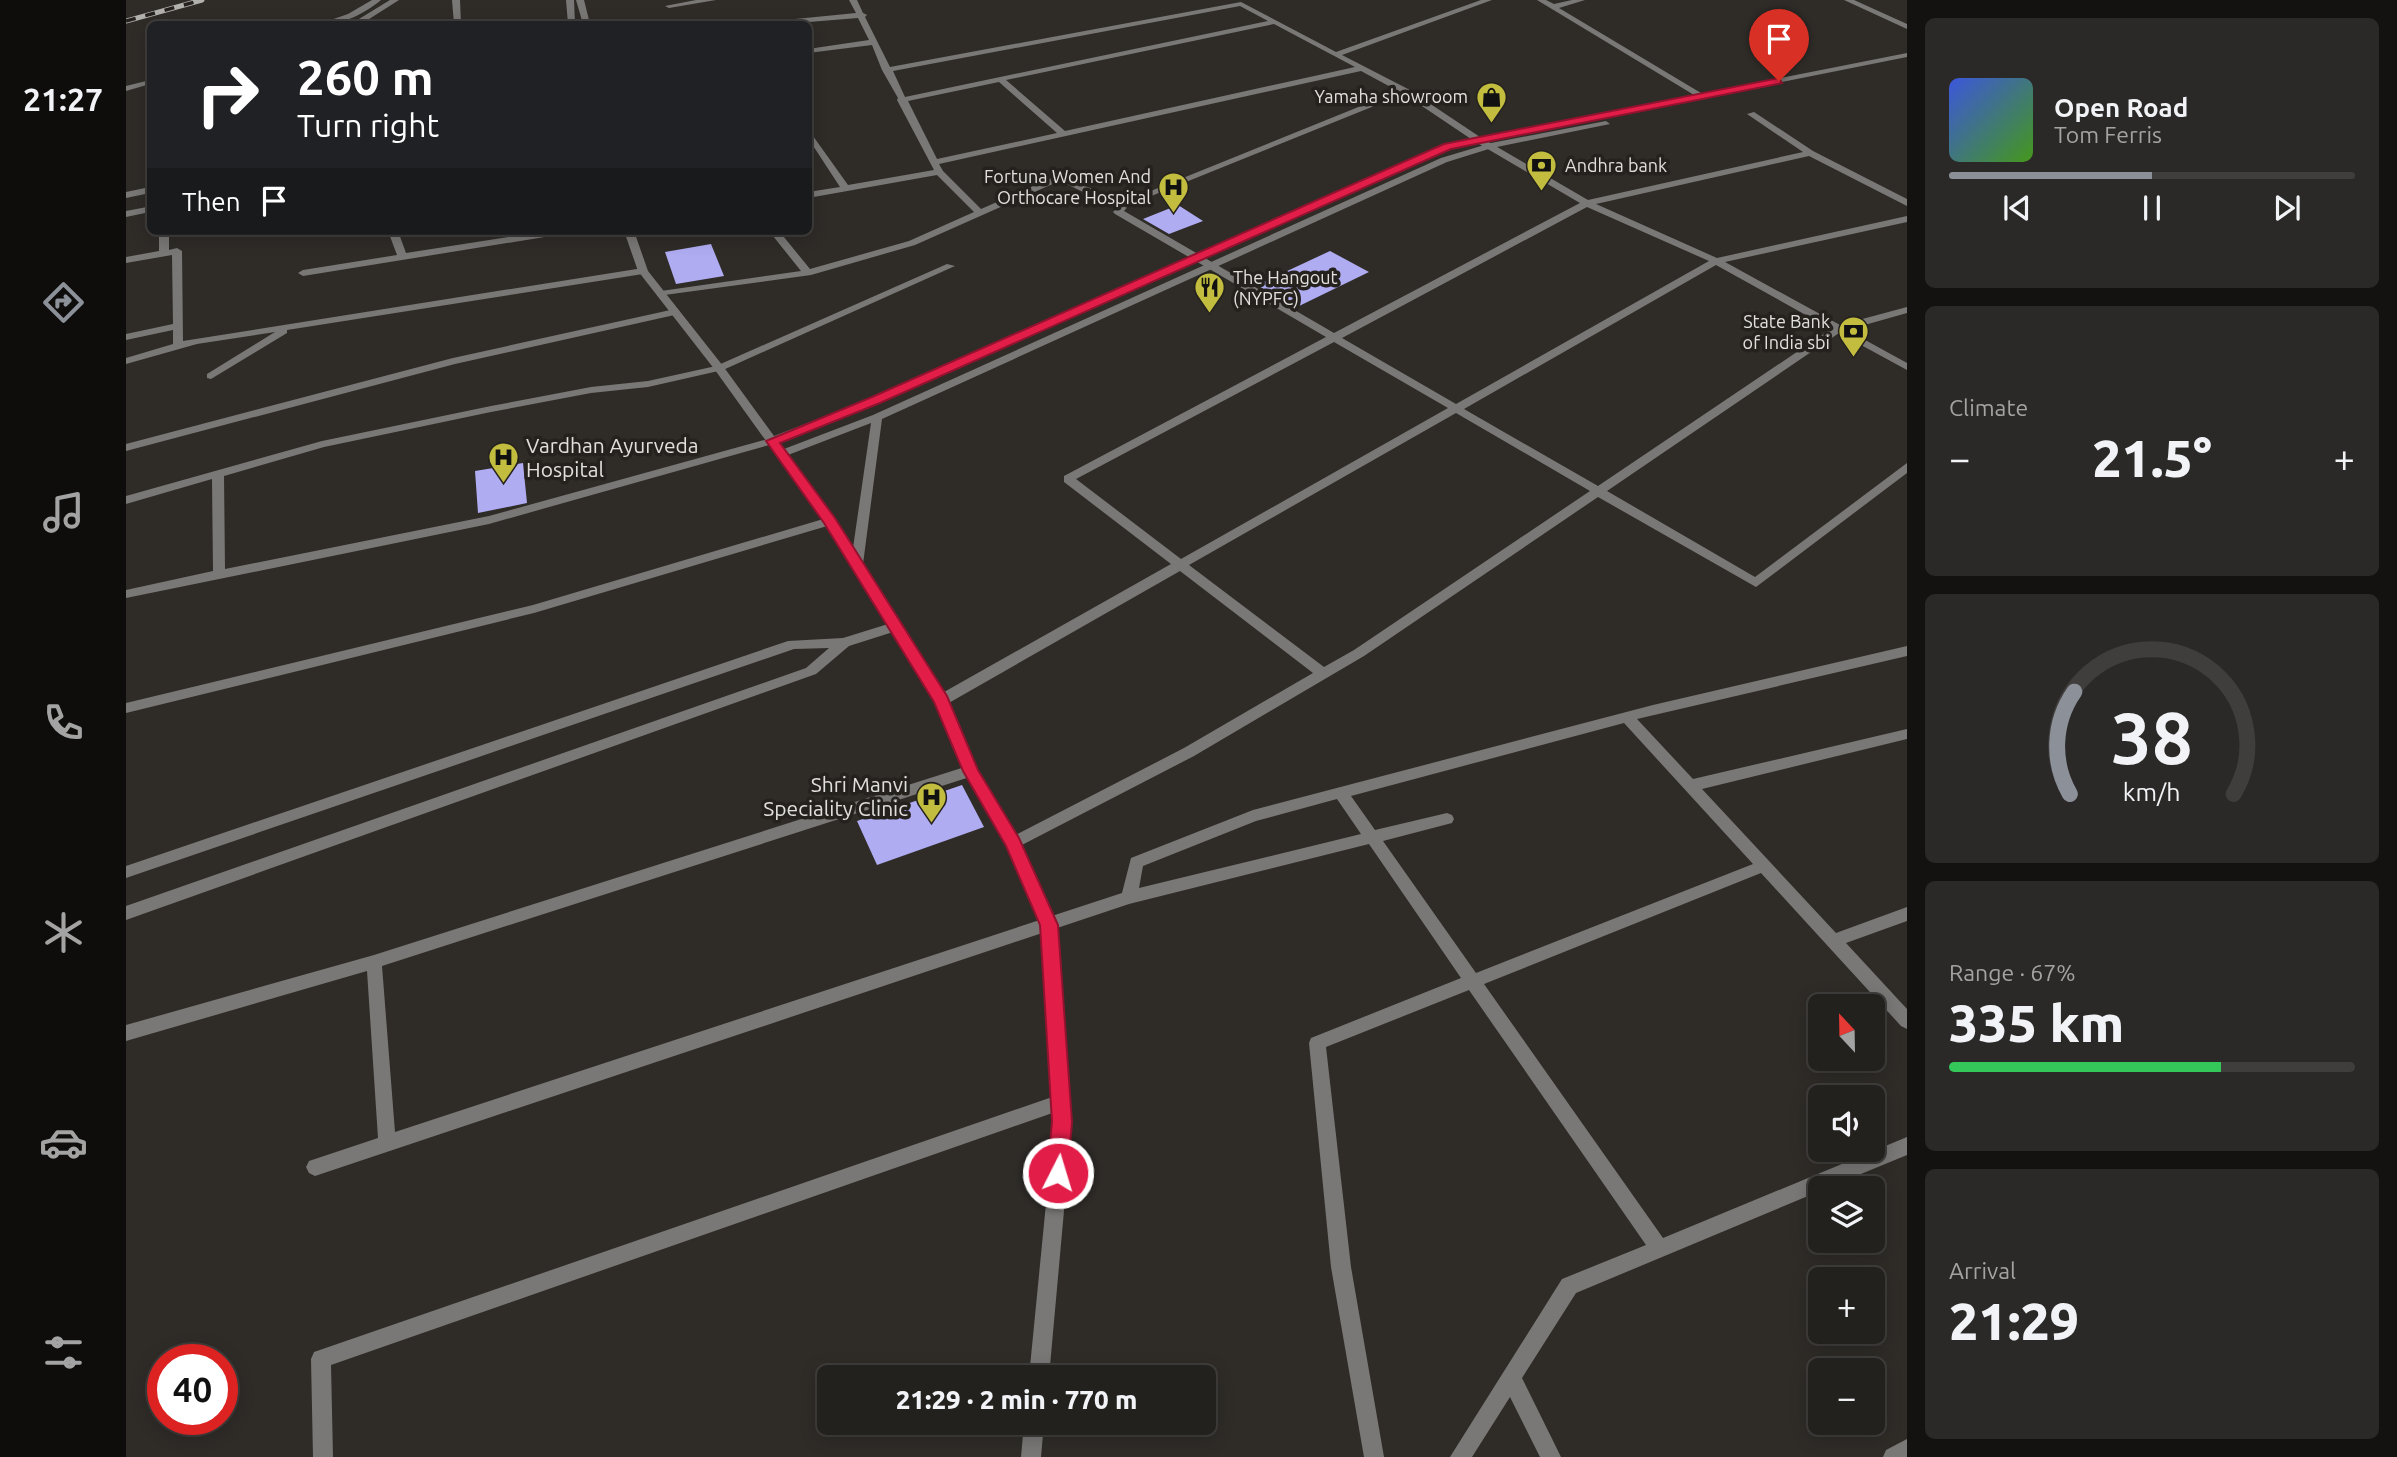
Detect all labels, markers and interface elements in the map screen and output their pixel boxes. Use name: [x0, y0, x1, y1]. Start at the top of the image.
pin: [1749, 9, 1809, 81]
icon: arrive: [1760, 20, 1798, 58]
icon: right: [182, 49, 273, 140]
text: 260 m: [297, 49, 434, 104]
shop icon: Yamaha showroom: [1474, 80, 1508, 124]
text: 21:27: [23, 81, 103, 117]
place label: Yamaha showroom: [1315, 86, 1468, 106]
text: Open Road: [2054, 93, 2188, 122]
text: Turn right: [297, 107, 439, 143]
text: Tom Ferris: [2054, 122, 2162, 147]
bank icon: Andhra bank: [1525, 149, 1559, 193]
place label: Andhra bank: [1565, 155, 1667, 175]
place label: Fortuna Women And Orthocare Hospital: [984, 166, 1151, 207]
hospital icon: Fortuna Women And Orthocare Hospital: [1157, 170, 1191, 214]
icon: arrive: [255, 182, 293, 220]
text: Then: [182, 187, 241, 216]
icon: previous: [1998, 189, 2036, 227]
icon: pause: [2133, 189, 2171, 227]
icon: next: [2268, 189, 2306, 227]
place label: The Hangout (NYPFC): [1233, 267, 1338, 309]
restaurant icon: The Hangout (NYPFC): [1193, 271, 1227, 315]
icon: directions: [39, 278, 88, 327]
place label: State Bank of India sbi: [1743, 311, 1830, 352]
bank icon: State Bank of India sbi: [1836, 315, 1870, 359]
text: Climate: [1949, 395, 2028, 420]
text: 21.5°: [2092, 429, 2212, 487]
place label: Vardhan Ayurveda Hospital: [526, 433, 699, 481]
text: −: [1949, 437, 1970, 479]
text: +: [2334, 437, 2355, 479]
hospital icon: Vardhan Ayurveda Hospital: [486, 441, 520, 485]
icon: music: [39, 488, 88, 537]
text: 38: [2111, 697, 2193, 779]
icon: phone: [39, 698, 88, 747]
place label: Shri Manvi Speciality Clinic: [763, 772, 908, 820]
text: km/h: [2123, 778, 2181, 806]
hospital icon: Shri Manvi Speciality Clinic: [914, 780, 948, 824]
icon: climate: [39, 908, 88, 957]
text: Range · 67%: [1949, 960, 2076, 985]
north arrow: [1808, 994, 1885, 1071]
map controls: [1808, 994, 1885, 1435]
text: 335 km: [1949, 994, 2124, 1052]
button: sound: [1808, 1085, 1885, 1162]
icon: car: [39, 1118, 88, 1167]
position arrow: [1021, 1136, 1095, 1210]
button: layers: [1808, 1176, 1885, 1253]
text: Arrival: [1949, 1258, 2016, 1283]
button: +: [1808, 1267, 1885, 1344]
text: 21:29: [1949, 1292, 2079, 1350]
icon: filters: [39, 1328, 88, 1377]
speed limit sign: 40: [147, 1344, 238, 1435]
button: −: [1808, 1358, 1885, 1435]
text: 21:29 · 2 min · 770 m: [896, 1385, 1137, 1414]

